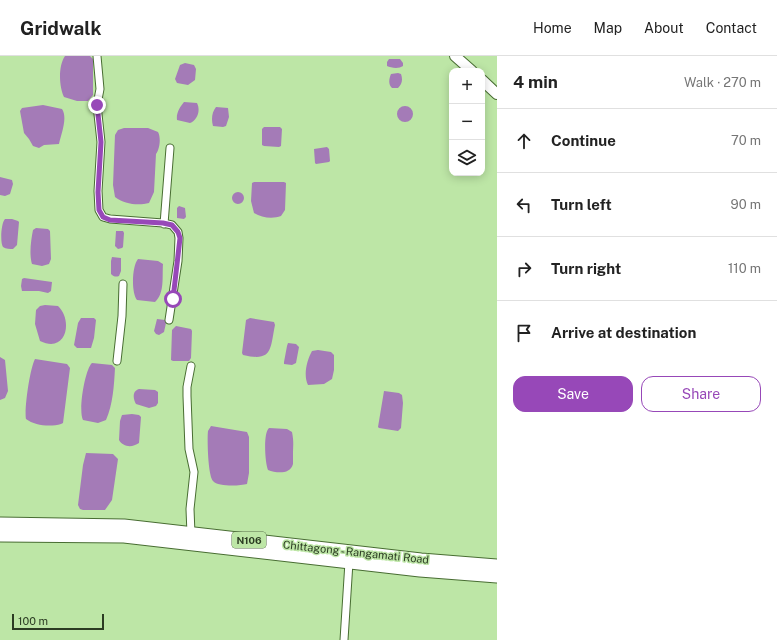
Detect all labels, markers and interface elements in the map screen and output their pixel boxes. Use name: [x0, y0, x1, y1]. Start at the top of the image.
text: Gridwalk: [20, 17, 101, 39]
text: Home: [533, 20, 572, 36]
text: Map: [594, 20, 622, 36]
text: About: [644, 20, 684, 36]
text: Contact: [706, 20, 757, 36]
map controls: [449, 68, 485, 176]
button: +: [449, 68, 485, 104]
text: 4 min: [513, 72, 558, 92]
text: Walk · 270 m: [684, 75, 761, 90]
route end: [88, 96, 106, 114]
button: −: [449, 104, 485, 140]
icon: ahead: [513, 130, 535, 152]
text: Continue: [551, 132, 616, 149]
text: 70 m: [731, 133, 761, 148]
button: layers: [449, 140, 485, 176]
icon: left: [513, 194, 535, 216]
text: Turn left: [551, 196, 612, 213]
text: 90 m: [731, 197, 761, 212]
icon: right: [513, 258, 535, 280]
text: Turn right: [551, 260, 621, 277]
text: 110 m: [728, 261, 761, 276]
route start: [164, 290, 182, 308]
icon: arrive: [513, 322, 535, 344]
text: Arrive at destination: [551, 324, 696, 341]
button: Save: [513, 376, 633, 412]
button: Share: [641, 376, 761, 412]
road number: N106: [232, 532, 266, 548]
street label: Chittagong - Rangamati Road: [282, 538, 430, 566]
scale bar: [12, 612, 104, 631]
text: 100 m: [18, 615, 48, 627]

